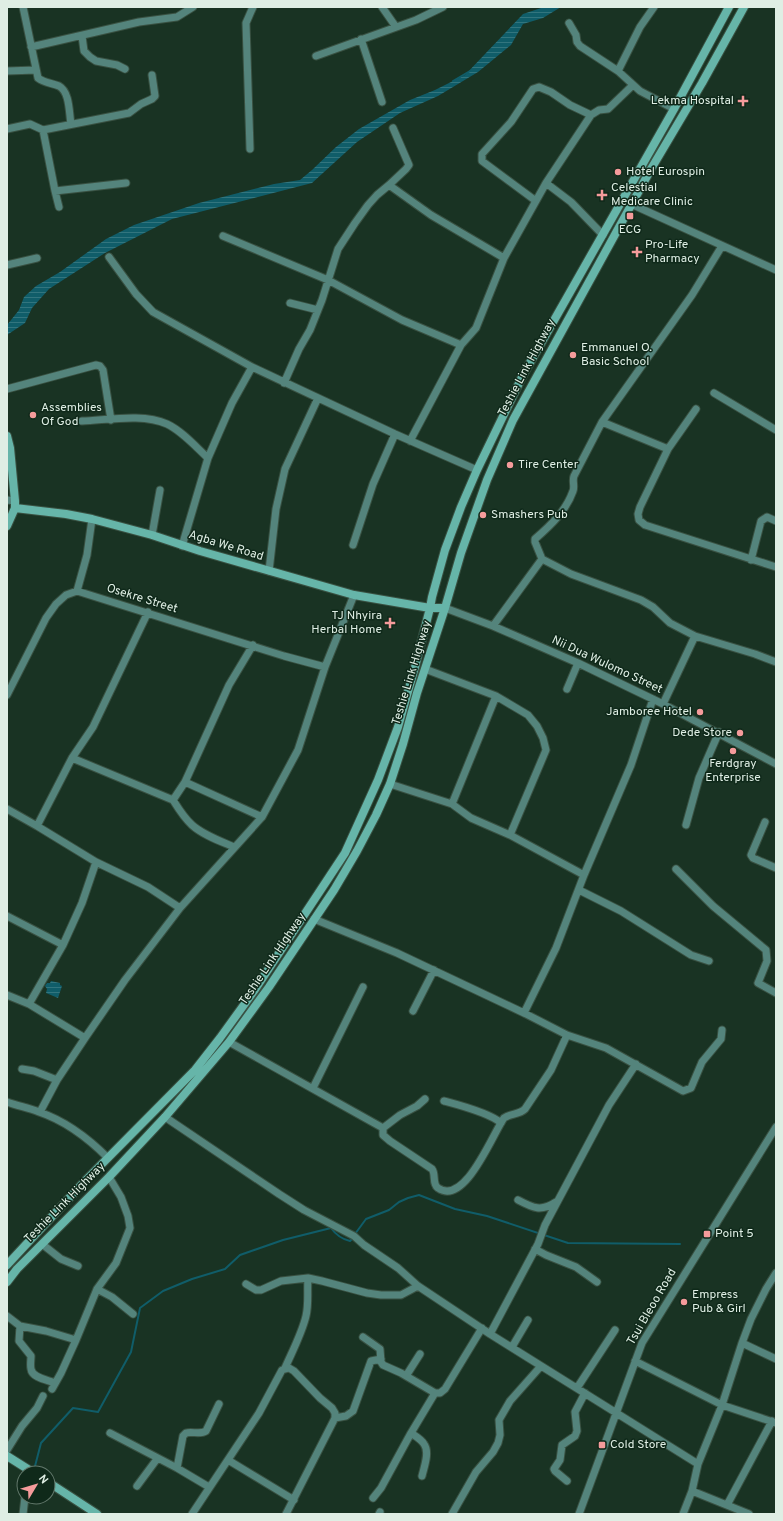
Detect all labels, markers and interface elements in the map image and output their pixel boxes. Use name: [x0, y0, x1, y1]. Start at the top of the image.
place label: Lekma Hospital: [651, 93, 734, 109]
marker: Lekma Hospital: [737, 95, 749, 107]
place label: Hotel Eurospin: [626, 164, 705, 180]
marker: Hotel Eurospin: [613, 167, 623, 177]
place label: Celestial Medicare Clinic: [611, 180, 693, 210]
marker: Celestial Medicare Clinic: [596, 189, 608, 201]
marker: ECG: [625, 211, 635, 221]
place label: ECG: [619, 222, 641, 238]
place label: Pro-Life Pharmacy: [645, 237, 700, 267]
marker: Pro-Life Pharmacy: [632, 247, 642, 257]
street label: Teshie Link Highway: [494, 316, 560, 420]
place label: Emmanuel O. Basic School: [581, 340, 652, 370]
marker: Emmanuel O. Basic School: [568, 350, 578, 360]
place label: Assemblies Of God: [41, 400, 102, 430]
marker: Assemblies Of God: [28, 410, 38, 420]
place label: Tire Center: [518, 457, 579, 473]
marker: Tire Center: [505, 460, 515, 470]
place label: Smashers Pub: [491, 507, 568, 523]
marker: Smashers Pub: [478, 510, 488, 520]
street label: Agba We Road: [187, 527, 265, 565]
street label: Osekre Street: [104, 581, 180, 617]
place label: TJ Nhyira Herbal Home: [311, 608, 382, 638]
marker: TJ Nhyira Herbal Home: [385, 618, 395, 628]
street label: Teshie Link Highway: [388, 619, 436, 727]
street label: Nii Dua Wulomo Street: [549, 632, 665, 698]
place label: Jamboree Hotel: [606, 704, 692, 720]
marker: Jamboree Hotel: [695, 707, 705, 717]
place label: Dede Store: [672, 725, 732, 741]
marker: Dede Store: [735, 728, 745, 738]
marker: Ferdgray Enterprise: [728, 746, 738, 756]
place label: Ferdgray Enterprise: [705, 756, 761, 786]
street label: Teshie Link Highway: [236, 910, 310, 1008]
street label: Teshie Link Highway: [21, 1159, 109, 1247]
place label: Point 5: [715, 1226, 754, 1242]
marker: Point 5: [702, 1229, 712, 1239]
street label: Tsui Bleoo Road: [624, 1266, 680, 1348]
place label: Empress Pub & Girl: [692, 1287, 746, 1317]
marker: Empress Pub & Girl: [679, 1297, 689, 1307]
place label: Cold Store: [610, 1437, 666, 1453]
marker: Cold Store: [597, 1440, 607, 1450]
north arrow: [16, 1465, 56, 1505]
text: N: [35, 1472, 51, 1487]

